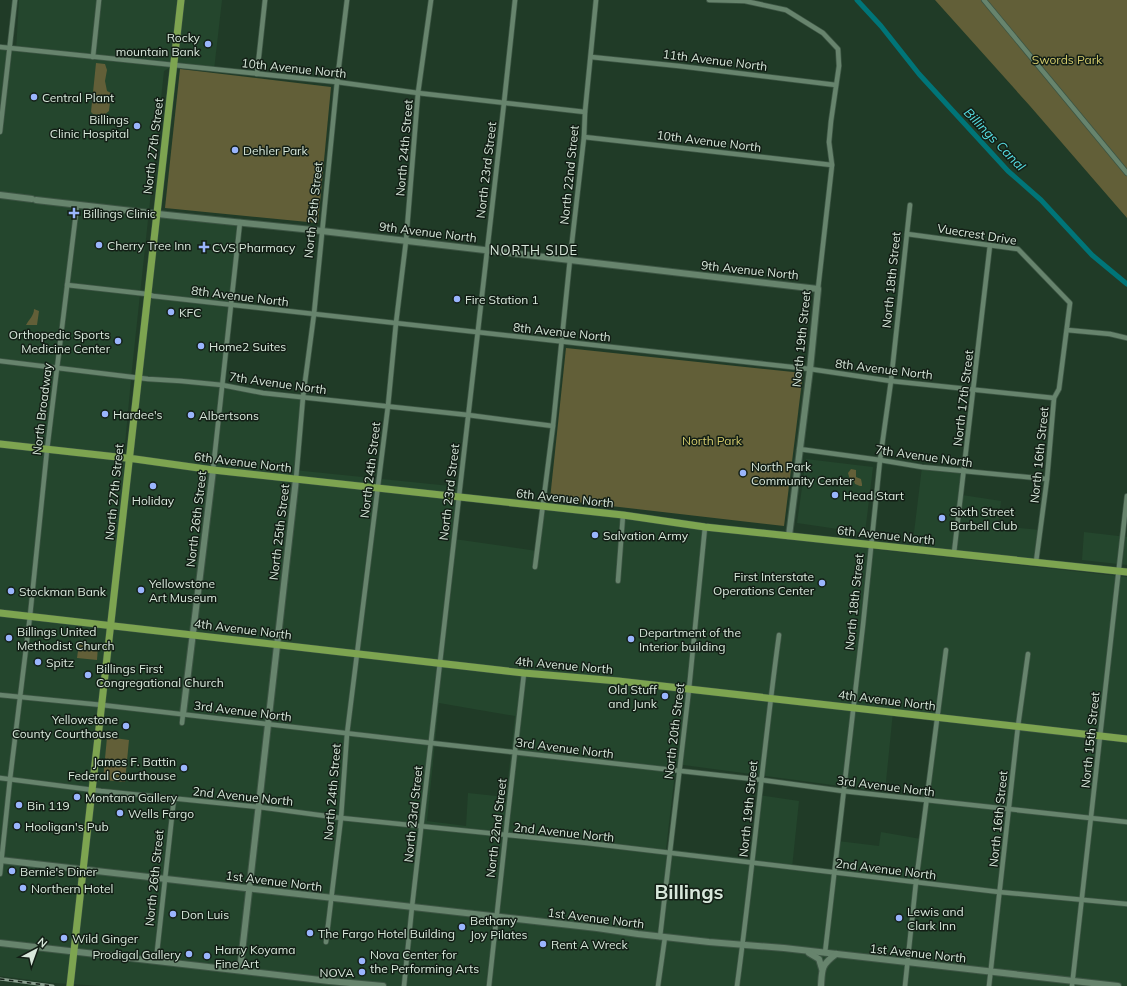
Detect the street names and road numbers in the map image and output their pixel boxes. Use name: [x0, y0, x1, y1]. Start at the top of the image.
street label: 11th Avenue North: [662, 46, 768, 74]
street label: 10th Avenue North: [241, 55, 347, 81]
street label: North 27th Street: [140, 97, 166, 195]
street label: North 24th Street: [392, 99, 416, 197]
street label: North 23rd Street: [473, 121, 499, 219]
street label: North 22nd Street: [556, 125, 582, 225]
street label: 10th Avenue North: [656, 127, 762, 155]
street label: North 25th Street: [300, 161, 326, 259]
street label: 9th Avenue North: [378, 219, 478, 245]
street label: Vuecrest Drive: [936, 220, 1018, 248]
street label: North 18th Street: [878, 231, 904, 329]
street label: 9th Avenue North: [700, 257, 800, 283]
street label: 8th Avenue North: [190, 283, 290, 309]
street label: North 19th Street: [788, 290, 814, 388]
street label: 8th Avenue North: [512, 319, 612, 345]
street label: North 17th Street: [950, 349, 976, 447]
street label: 8th Avenue North: [834, 356, 934, 382]
street label: North Broadway: [29, 362, 55, 456]
street label: 7th Avenue North: [228, 369, 328, 397]
street label: North 16th Street: [1026, 406, 1052, 504]
street label: North 24th Street: [357, 421, 383, 519]
street label: 7th Avenue North: [874, 442, 974, 470]
street label: North 27th Street: [101, 443, 127, 541]
street label: North 23rd Street: [436, 443, 462, 541]
street label: 6th Avenue North: [193, 449, 293, 475]
street label: North 26th Street: [183, 470, 209, 568]
street label: North 25th Street: [266, 483, 292, 581]
street label: 6th Avenue North: [515, 485, 615, 511]
street label: 6th Avenue North: [836, 522, 936, 548]
street label: North 18th Street: [841, 553, 867, 651]
street label: 4th Avenue North: [193, 616, 293, 642]
street label: 4th Avenue North: [514, 653, 614, 677]
street label: North 20th Street: [661, 682, 687, 780]
street label: 4th Avenue North: [837, 687, 937, 713]
street label: North 15th Street: [1077, 691, 1103, 789]
street label: 3rd Avenue North: [193, 698, 293, 724]
street label: 3rd Avenue North: [515, 735, 615, 761]
street label: North 24th Street: [320, 743, 344, 841]
street label: North 19th Street: [735, 760, 761, 858]
street label: North 23rd Street: [400, 765, 426, 863]
street label: North 16th Street: [985, 770, 1011, 868]
street label: 3rd Avenue North: [836, 773, 936, 799]
street label: North 22nd Street: [482, 778, 510, 878]
street label: 2nd Avenue North: [192, 783, 294, 809]
street label: 2nd Avenue North: [513, 819, 615, 845]
street label: North 26th Street: [141, 829, 167, 927]
street label: 2nd Avenue North: [835, 855, 937, 883]
street label: 1st Avenue North: [225, 868, 323, 894]
street label: 1st Avenue North: [547, 905, 645, 931]
street label: 1st Avenue North: [869, 940, 967, 966]

